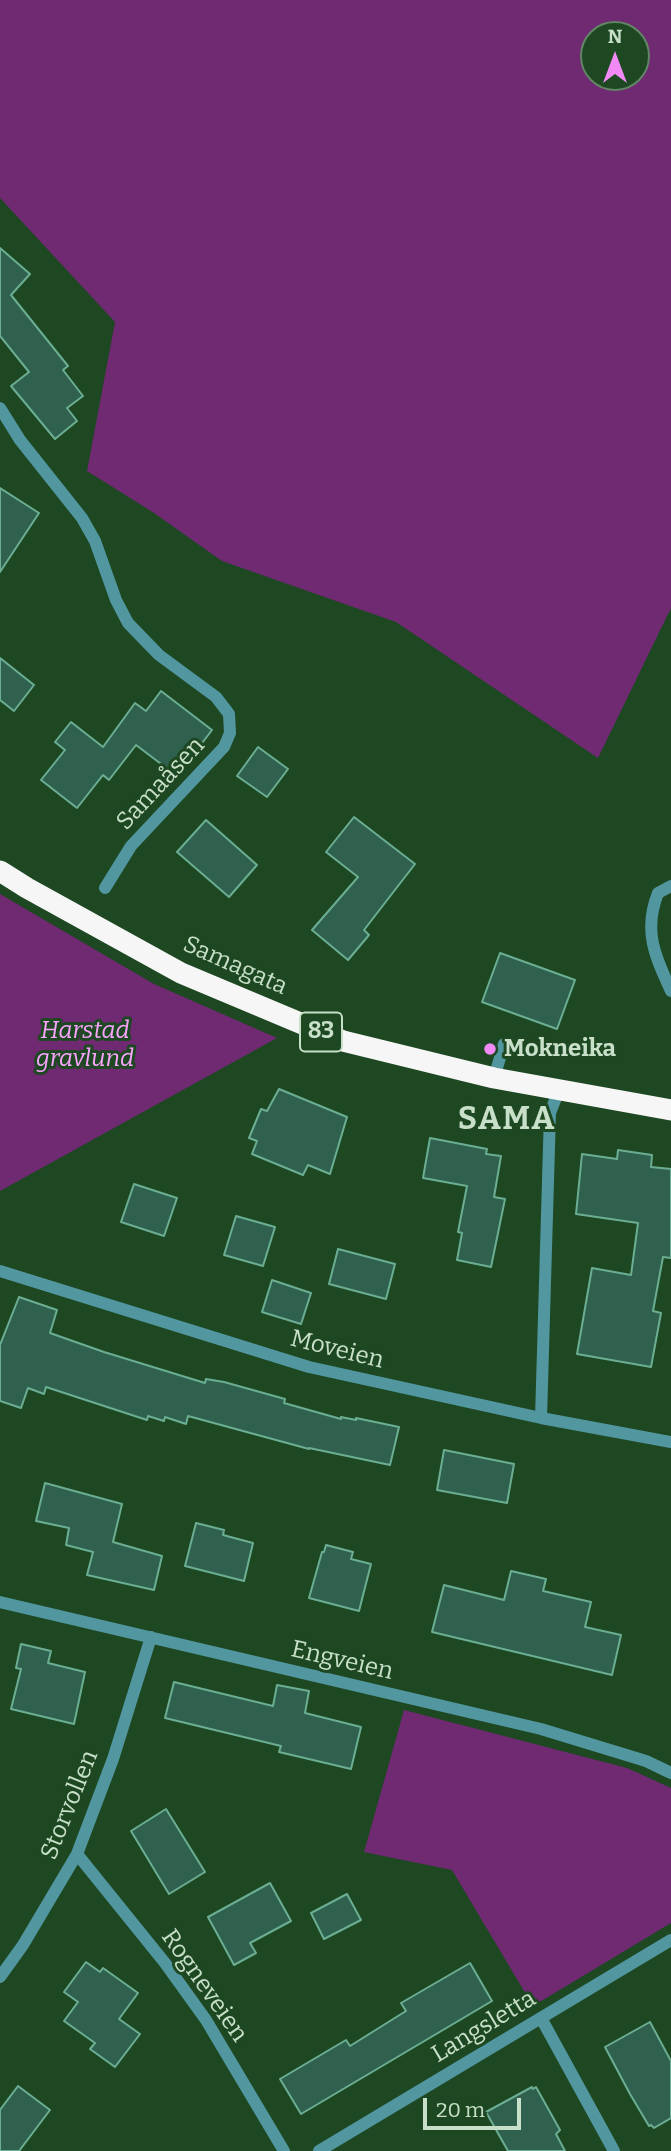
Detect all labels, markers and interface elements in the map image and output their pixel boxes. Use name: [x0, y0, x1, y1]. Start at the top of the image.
north arrow: [580, 21, 650, 91]
text: N: [608, 25, 622, 48]
street label: Samaåsen: [111, 732, 211, 836]
street label: Samagata: [179, 930, 291, 1002]
road number: 83: [300, 1012, 342, 1051]
park label: Harstad gravlund: [36, 1017, 134, 1073]
place label: Mokneika: [504, 1035, 616, 1063]
marker: Mokneika: [482, 1041, 498, 1057]
district label: SAMA: [458, 1101, 556, 1139]
street label: Moveien: [287, 1325, 387, 1375]
street label: Engveien: [288, 1635, 396, 1687]
street label: Storvollen: [35, 1746, 105, 1864]
street label: Rogneveien: [155, 1924, 253, 2048]
street label: Langsletta: [427, 1985, 541, 2069]
scale bar: [426, 2084, 524, 2128]
text: 20 m: [436, 2097, 485, 2123]

